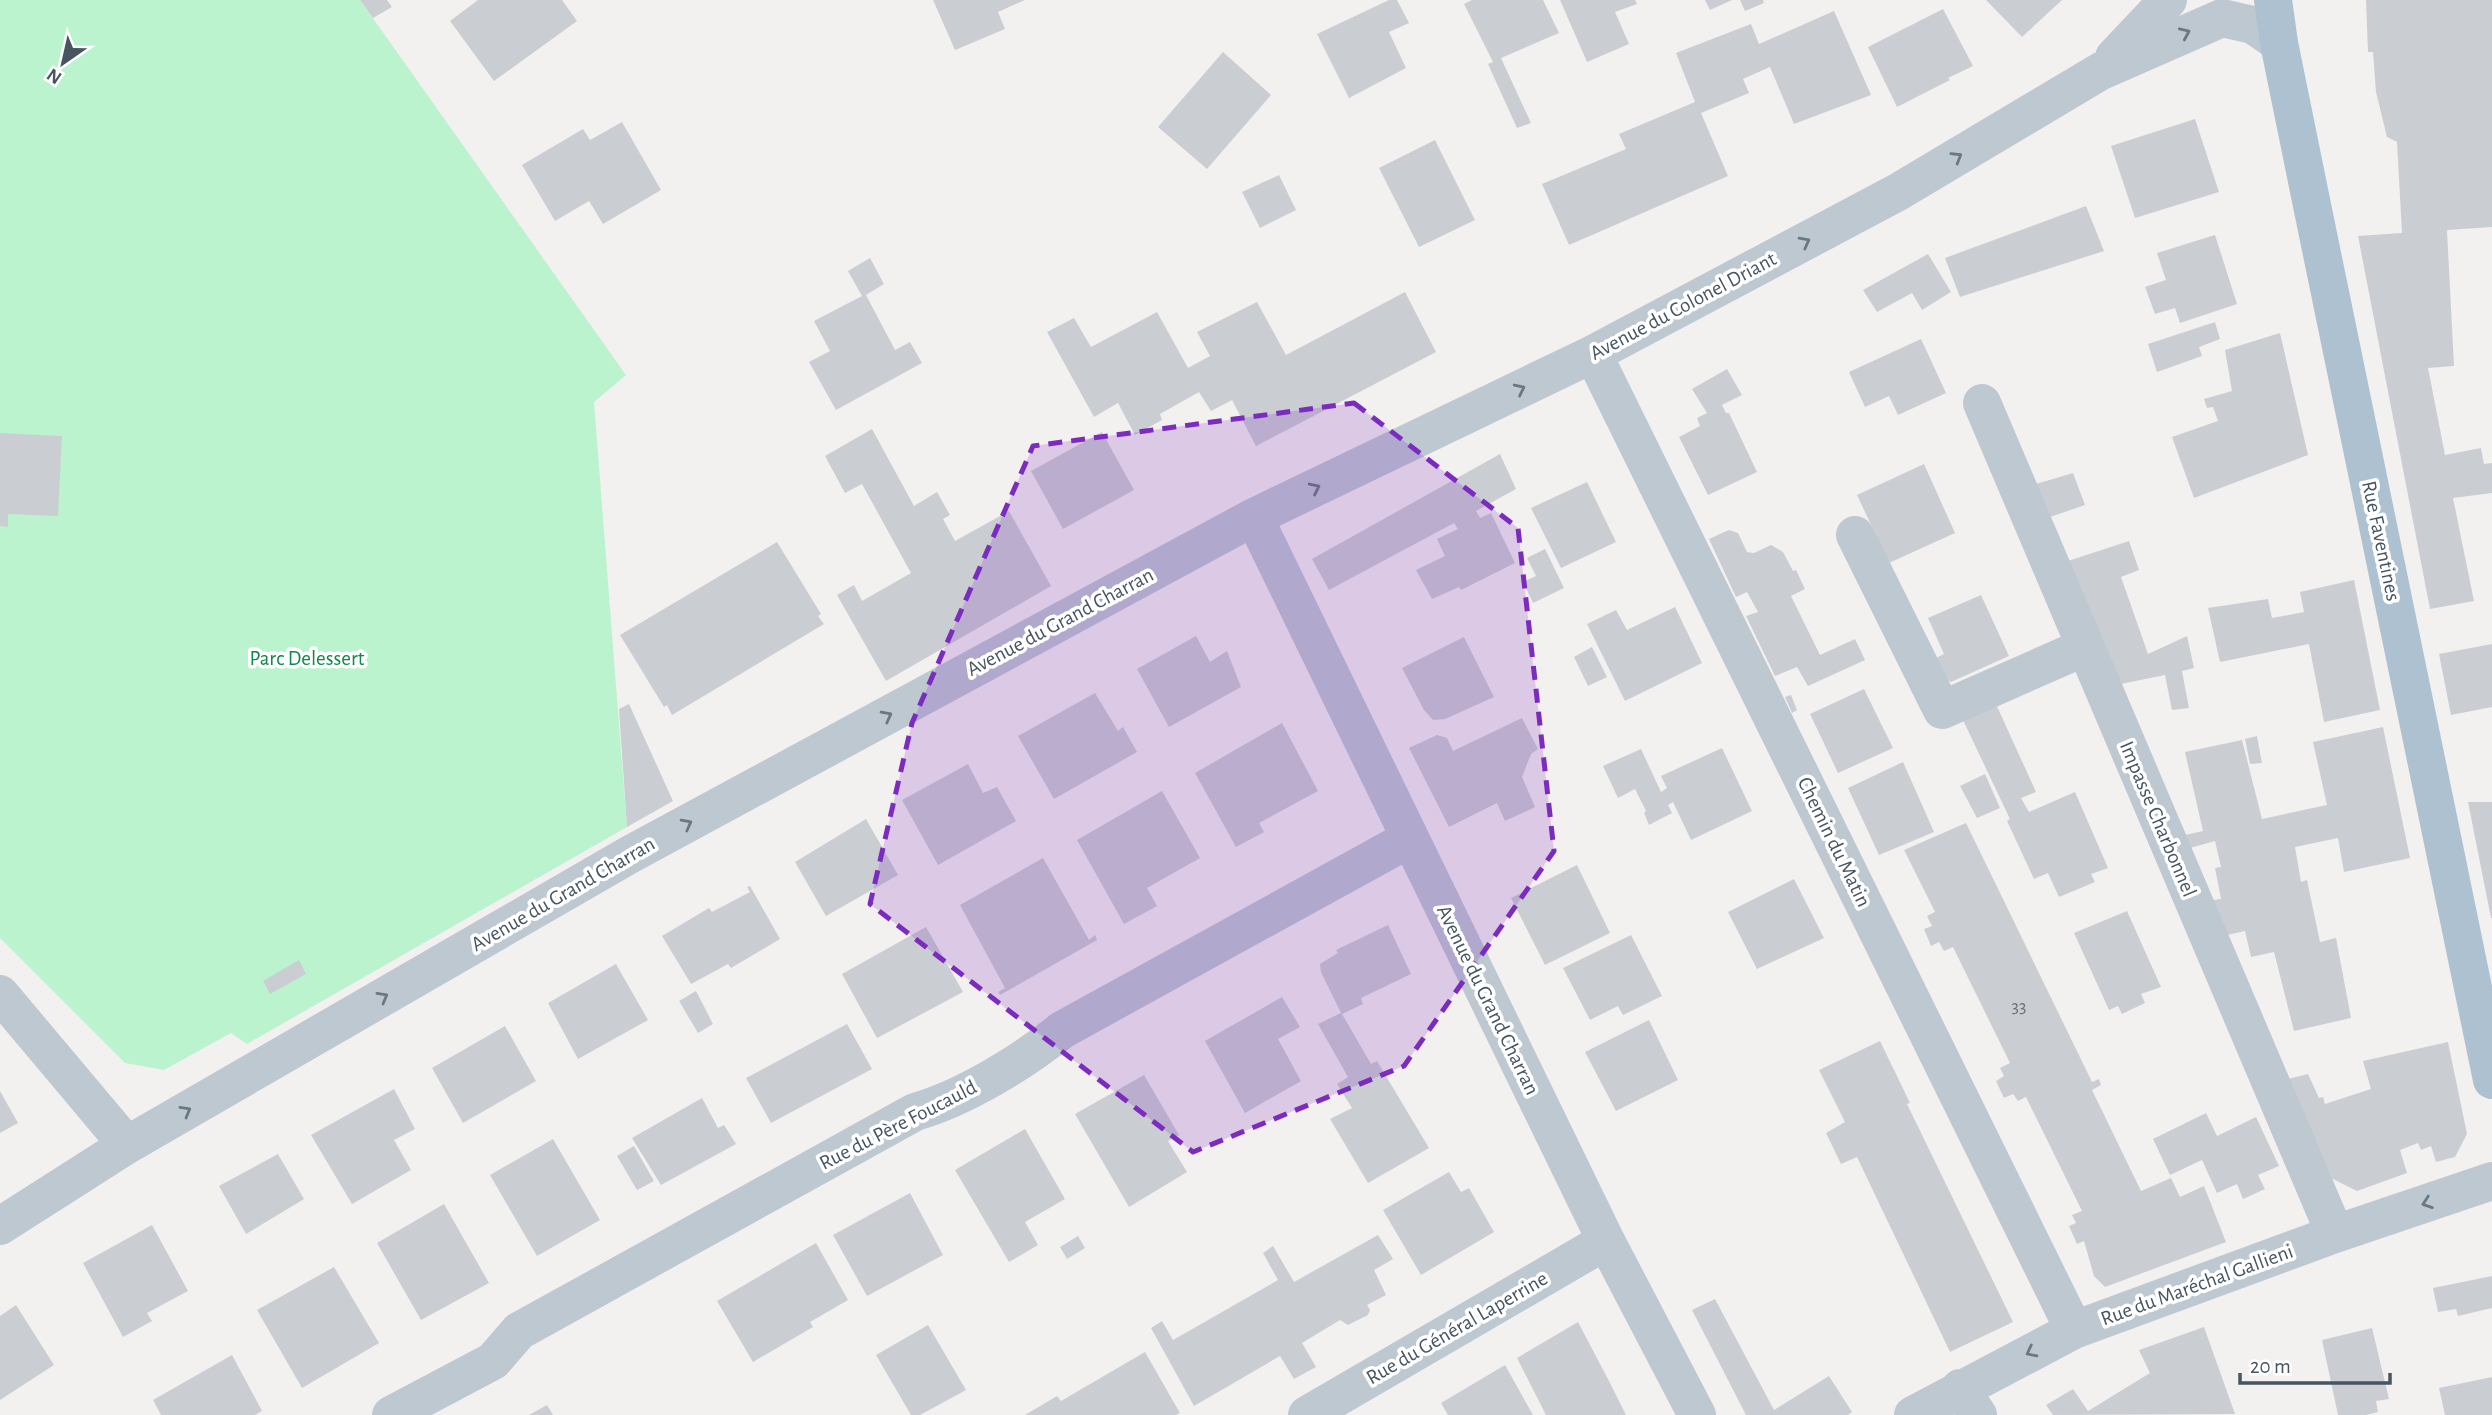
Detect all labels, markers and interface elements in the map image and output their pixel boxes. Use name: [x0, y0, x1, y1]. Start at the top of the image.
one-way arrow: [2178, 27, 2190, 41]
north arrow: [28, 28, 98, 98]
text: N: [44, 64, 65, 87]
one-way arrow: [1949, 152, 1962, 165]
one-way arrow: [1797, 236, 1810, 250]
street label: Avenue du Colonel Driant: [1586, 248, 1780, 364]
one-way arrow: [1513, 384, 1525, 398]
street label: Rue Faventines: [2358, 479, 2404, 603]
one-way arrow: [1308, 482, 1320, 496]
street label: Avenue du Grand Charran: [963, 564, 1157, 680]
park label: Parc Delessert: [250, 648, 365, 669]
one-way arrow: [880, 711, 892, 724]
street label: Impasse Charbonnel: [2116, 738, 2200, 900]
street label: Chemin du Matin: [1794, 774, 1874, 910]
one-way arrow: [680, 819, 692, 832]
street label: Avenue du Grand Charran: [468, 833, 658, 955]
street label: Avenue du Grand Charran: [1433, 902, 1543, 1098]
one-way arrow: [375, 992, 388, 1005]
house number: 33: [2012, 998, 2026, 1016]
street label: Rue du Père Foucauld: [816, 1076, 980, 1174]
one-way arrow: [178, 1106, 191, 1119]
one-way arrow: [2422, 1195, 2434, 1209]
street label: Rue du Maréchal Gallieni: [2098, 1240, 2296, 1330]
street label: Rue du Général Laperrine: [1363, 1268, 1551, 1388]
scale bar: [2240, 1342, 2390, 1386]
one-way arrow: [2026, 1343, 2038, 1357]
text: 20 m: [2250, 1356, 2291, 1377]

